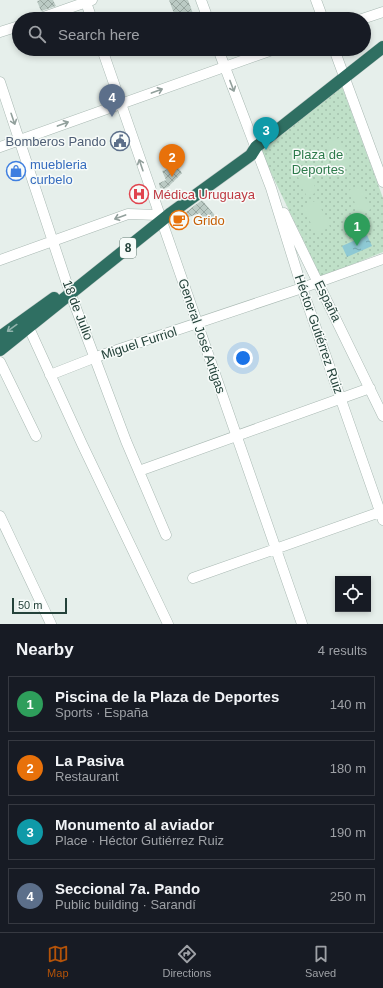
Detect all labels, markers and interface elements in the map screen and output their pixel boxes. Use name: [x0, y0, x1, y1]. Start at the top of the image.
search box: [12, 12, 371, 56]
icon: search: [26, 23, 48, 45]
text: Search here: [58, 26, 140, 43]
one-way arrow: [229, 79, 237, 91]
pin: 4: [99, 84, 125, 117]
one-way arrow: [151, 86, 163, 94]
one-way arrow: [9, 112, 17, 124]
pin: 3: [253, 117, 279, 150]
one-way arrow: [57, 120, 69, 128]
public building icon: Bomberos Pando: [109, 130, 131, 152]
place label: Bomberos Pando: [6, 134, 106, 149]
pin: 2: [159, 144, 185, 177]
park label: Plaza de Deportes: [292, 147, 345, 177]
place label: muebleria curbelo: [30, 157, 88, 187]
shop icon: muebleria curbelo: [5, 160, 27, 182]
one-way arrow: [137, 160, 145, 172]
hospital icon: Médica Uruguaya: [128, 183, 150, 205]
place label: Médica Uruguaya: [153, 187, 256, 202]
cafe icon: Grido: [168, 209, 190, 231]
one-way arrow: [115, 213, 127, 221]
place label: Grido: [193, 213, 225, 228]
pin: 1: [344, 213, 370, 246]
road number: 8: [120, 238, 136, 258]
street label: Héctor Gutiérrez Ruiz: [292, 272, 346, 396]
street label: General José Artigas: [175, 277, 229, 396]
street label: 18 de Julio: [60, 278, 96, 342]
street label: España: [312, 278, 345, 325]
one-way arrow: [6, 324, 17, 332]
street label: Miguel Furriol: [99, 324, 179, 362]
your location: [233, 348, 253, 368]
map controls: [335, 576, 371, 612]
button: locate: [335, 576, 371, 612]
scale bar: [12, 596, 67, 615]
text: 50 m: [18, 599, 42, 611]
text: Nearby: [16, 640, 74, 659]
text: 4 results: [318, 643, 367, 658]
text: Piscina de la Plaza de Deportes: [55, 688, 279, 705]
text: 1: [26, 697, 34, 712]
text: 140 m: [330, 697, 366, 712]
text: Sports · España: [55, 705, 148, 720]
text: La Pasiva: [55, 752, 124, 769]
text: 2: [26, 761, 34, 776]
text: 180 m: [330, 761, 366, 776]
text: Restaurant: [55, 769, 119, 784]
text: Monumento al aviador: [55, 816, 214, 833]
text: 3: [26, 825, 34, 840]
text: 190 m: [330, 825, 366, 840]
text: Place · Héctor Gutiérrez Ruiz: [55, 833, 224, 848]
text: Seccional 7a. Pando: [55, 880, 200, 897]
text: 4: [26, 889, 34, 904]
text: 250 m: [330, 889, 366, 904]
text: Public building · Sarandí: [55, 897, 196, 912]
tab: Map: [47, 943, 69, 979]
tab: Directions: [162, 943, 211, 979]
tab: Saved: [305, 943, 336, 979]

